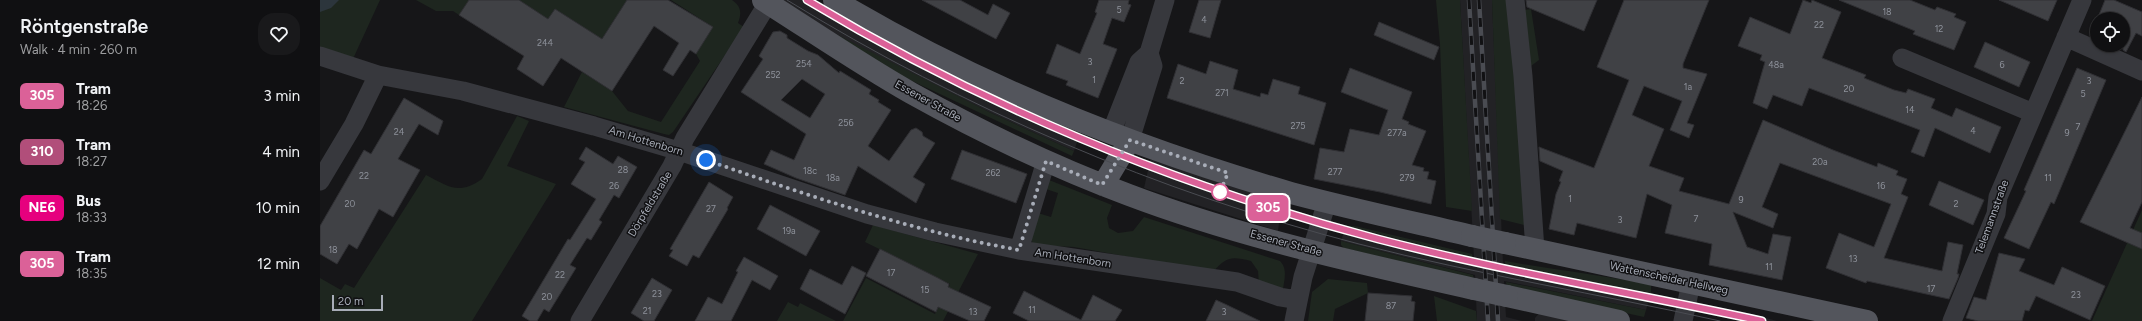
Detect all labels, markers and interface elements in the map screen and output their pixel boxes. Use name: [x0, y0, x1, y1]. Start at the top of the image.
house number: 5: [1116, 4, 1122, 15]
house number: 18: [1882, 6, 1892, 17]
map controls: [2090, 12, 2130, 52]
button: locate: [2090, 12, 2130, 52]
button: heart: [258, 13, 300, 55]
house number: 4: [1201, 14, 1207, 25]
text: Röntgenstraße: [20, 15, 148, 38]
house number: 22: [1814, 19, 1824, 30]
house number: 12: [1935, 23, 1943, 34]
house number: 244: [537, 37, 554, 48]
text: Walk · 4 min · 260 m: [20, 42, 137, 57]
house number: 3: [1088, 56, 1093, 67]
house number: 254: [796, 58, 812, 69]
house number: 48a: [1768, 59, 1784, 70]
house number: 6: [1999, 59, 2005, 70]
house number: 252: [765, 69, 781, 80]
house number: 1: [1092, 74, 1096, 85]
house number: 2: [1179, 75, 1185, 86]
house number: 3: [2087, 75, 2092, 86]
street label: Essener Straße: [893, 77, 963, 125]
text: Tram: [76, 80, 111, 98]
house number: 1a: [1684, 81, 1693, 92]
house number: 20: [1844, 83, 1855, 94]
text: 305: [30, 87, 55, 104]
text: 3 min: [264, 87, 300, 105]
house number: 271: [1215, 87, 1229, 98]
house number: 5: [2080, 88, 2086, 99]
text: 18:26: [76, 98, 107, 113]
house number: 14: [1905, 104, 1915, 115]
house number: 256: [838, 117, 854, 128]
house number: 275: [1290, 120, 1306, 131]
house number: 7: [2076, 121, 2081, 132]
street label: Am Hottenborn: [607, 123, 685, 159]
house number: 4: [1970, 125, 1976, 136]
house number: 24: [394, 126, 405, 137]
house number: 277a: [1387, 127, 1407, 138]
house number: 9: [2064, 127, 2070, 138]
text: Tram: [76, 136, 111, 154]
text: 310: [31, 143, 53, 160]
text: 4 min: [262, 143, 300, 161]
your location: [696, 150, 716, 170]
text: 18:27: [76, 154, 107, 169]
house number: 20a: [1812, 156, 1828, 167]
house number: 28: [618, 164, 629, 175]
house number: 18c: [803, 165, 817, 176]
house number: 277: [1328, 166, 1343, 177]
house number: 262: [985, 167, 1001, 178]
street label: Dörpfeldstraße: [625, 169, 675, 239]
house number: 22: [359, 170, 369, 181]
house number: 18a: [826, 172, 840, 183]
house number: 279: [1400, 172, 1414, 183]
house number: 11: [2044, 172, 2052, 183]
street label: Telemannstraße: [1973, 178, 2011, 256]
house number: 26: [609, 180, 619, 191]
house number: 16: [1877, 180, 1885, 191]
unlabelled marker: [1211, 183, 1229, 201]
text: Bus: [76, 192, 101, 210]
house number: 1: [1568, 193, 1572, 204]
house number: 9: [1738, 194, 1744, 205]
line badge: 305: [1245, 195, 1291, 221]
house number: 20: [345, 198, 356, 209]
house number: 2: [1953, 198, 1959, 209]
text: NE6: [28, 199, 56, 216]
text: 10 min: [256, 199, 300, 217]
text: 305: [1256, 199, 1281, 216]
house number: 27: [706, 203, 716, 214]
text: 18:33: [76, 210, 107, 225]
house number: 7: [1694, 213, 1699, 224]
house number: 3: [1618, 214, 1623, 225]
house number: 19a: [782, 225, 796, 236]
street label: Essener Straße: [1249, 227, 1323, 259]
house number: 18: [328, 244, 338, 255]
street label: Am Hottenborn: [1034, 246, 1112, 270]
text: Tram: [76, 248, 111, 266]
house number: 13: [1849, 253, 1857, 264]
text: 305: [30, 255, 55, 272]
text: 12 min: [257, 255, 300, 273]
street label: Wattenscheider Hellweg: [1609, 259, 1729, 297]
house number: 11: [1765, 261, 1773, 272]
text: 18:35: [76, 266, 107, 281]
house number: 17: [887, 267, 895, 278]
house number: 22: [555, 269, 565, 280]
house number: 17: [1927, 283, 1935, 294]
house number: 15: [921, 284, 929, 295]
house number: 23: [652, 288, 662, 299]
house number: 23: [2071, 289, 2081, 300]
house number: 20: [542, 291, 553, 302]
scale bar: [332, 293, 383, 312]
text: 20 m: [338, 295, 363, 308]
house number: 87: [1386, 300, 1396, 311]
house number: 11: [1028, 304, 1036, 315]
house number: 21: [643, 305, 651, 316]
house number: 13: [969, 306, 977, 317]
house number: 3: [1222, 306, 1227, 317]

